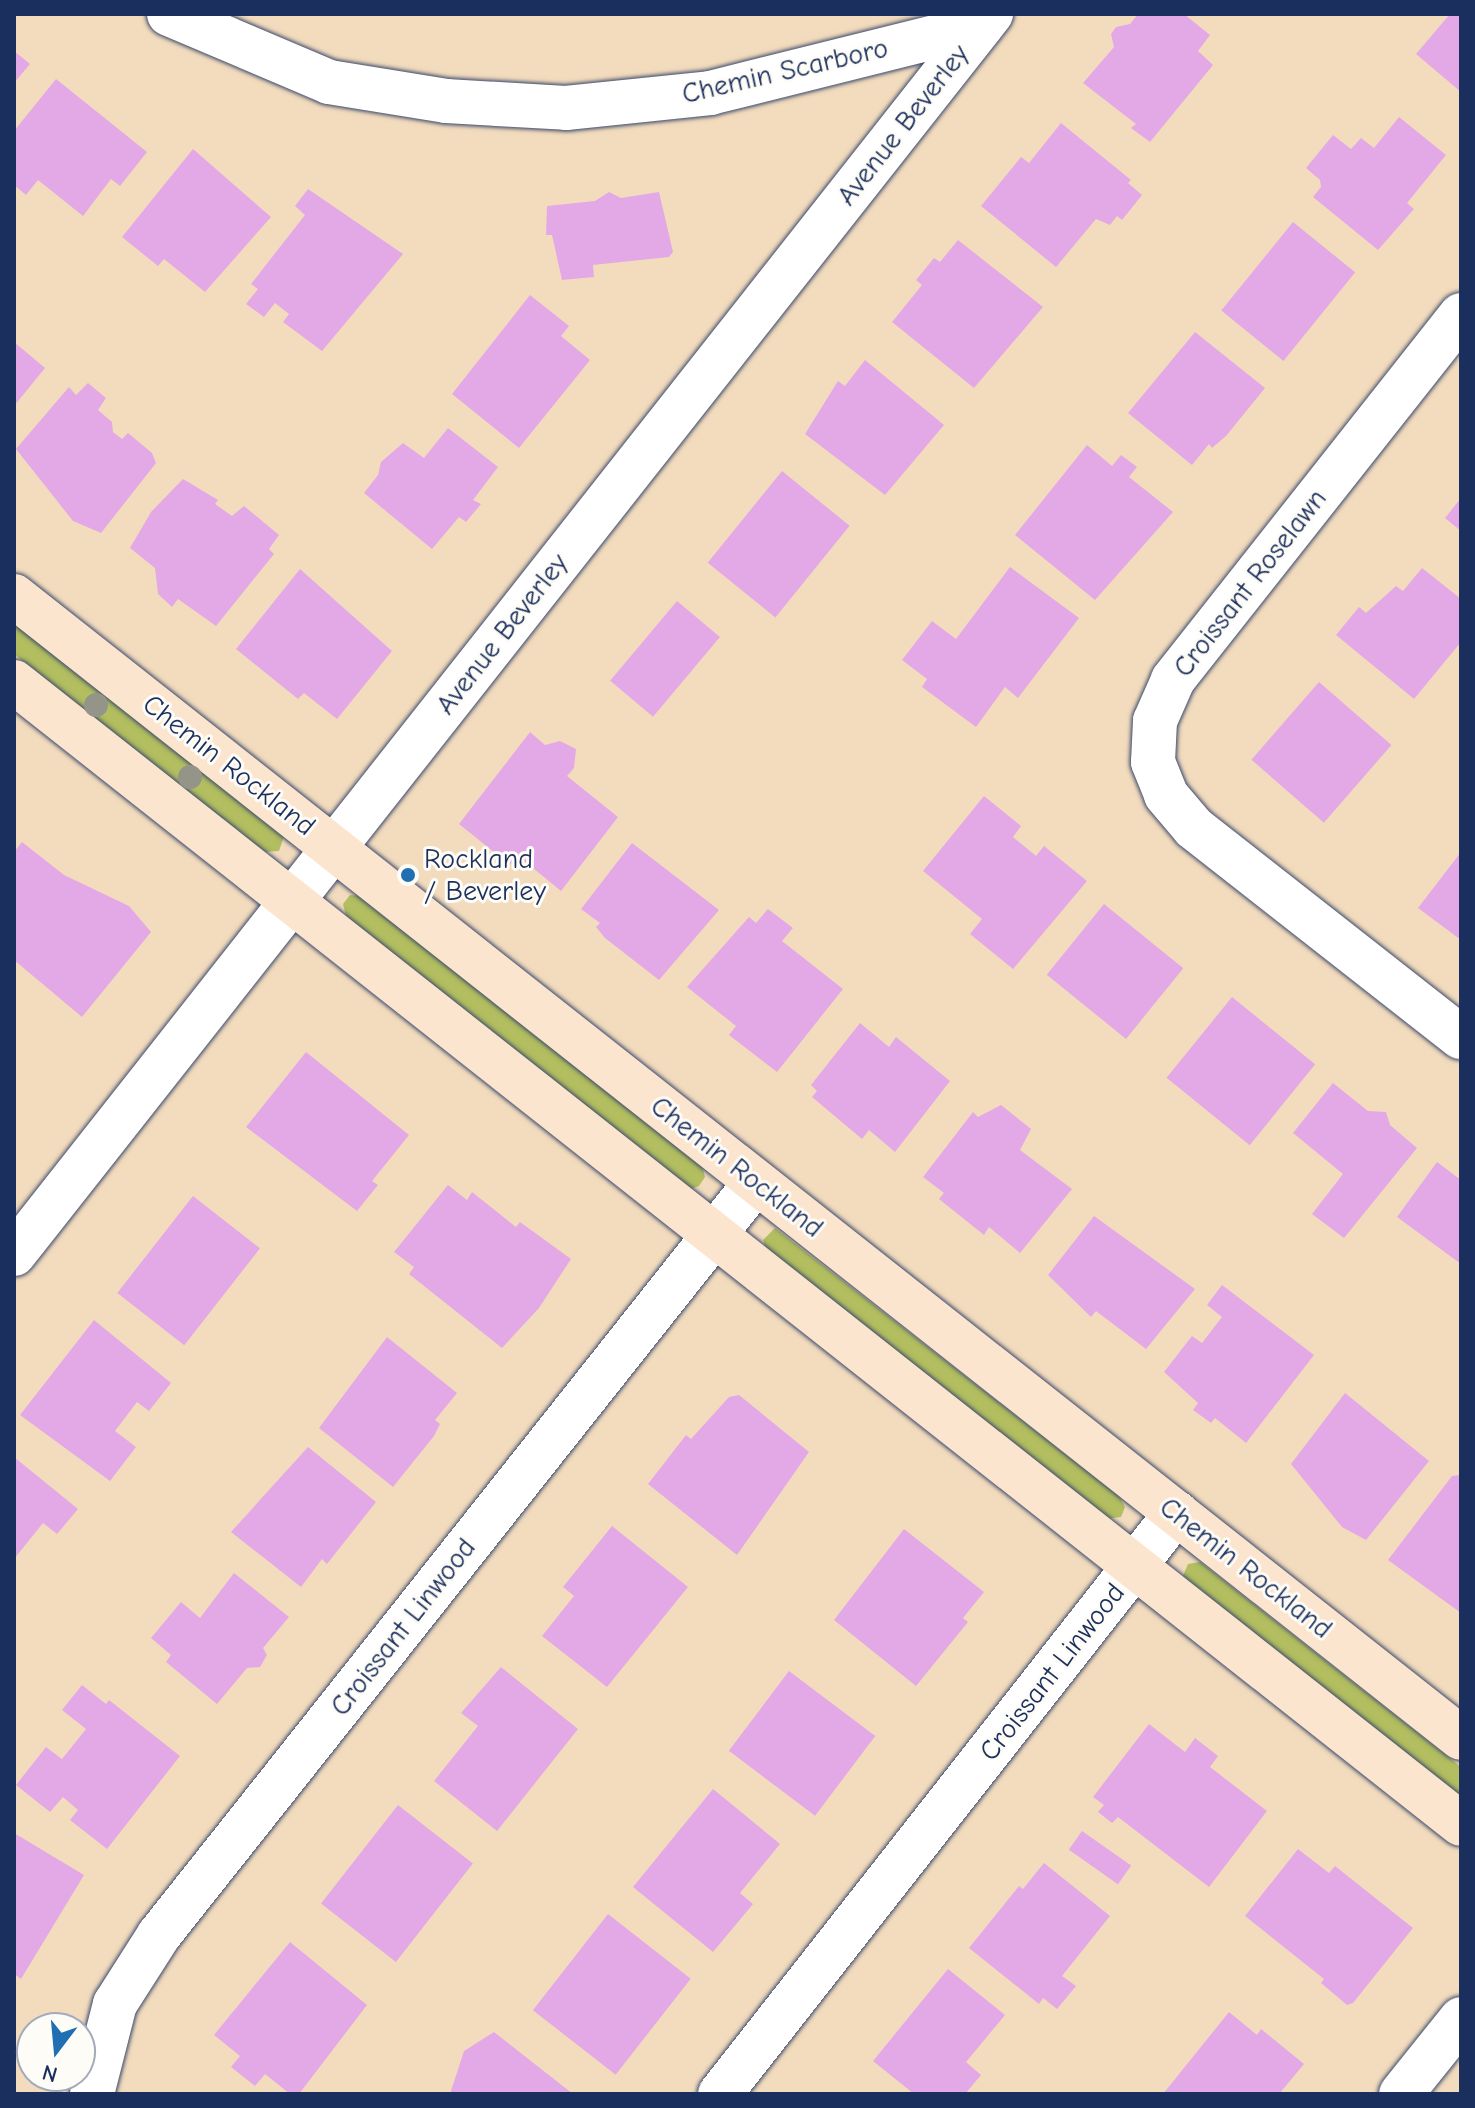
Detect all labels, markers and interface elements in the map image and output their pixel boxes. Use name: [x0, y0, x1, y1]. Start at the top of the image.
street label: Chemin Scarboro: [679, 31, 891, 111]
street label: Avenue Beverley: [830, 38, 976, 212]
street label: Croissant Roselawn: [1166, 482, 1334, 684]
street label: Avenue Beverley: [429, 547, 575, 721]
street label: Chemin Rockland: [136, 687, 322, 843]
place label: Rockland / Beverley: [424, 842, 546, 908]
marker: Rockland / Beverley: [399, 866, 417, 884]
street label: Chemin Rockland: [644, 1089, 830, 1245]
street label: Chemin Rockland: [1153, 1490, 1339, 1646]
street label: Croissant Linwood: [323, 1532, 483, 1722]
street label: Croissant Linwood: [972, 1577, 1132, 1767]
north arrow: [16, 2012, 96, 2092]
text: N: [39, 2059, 60, 2088]

